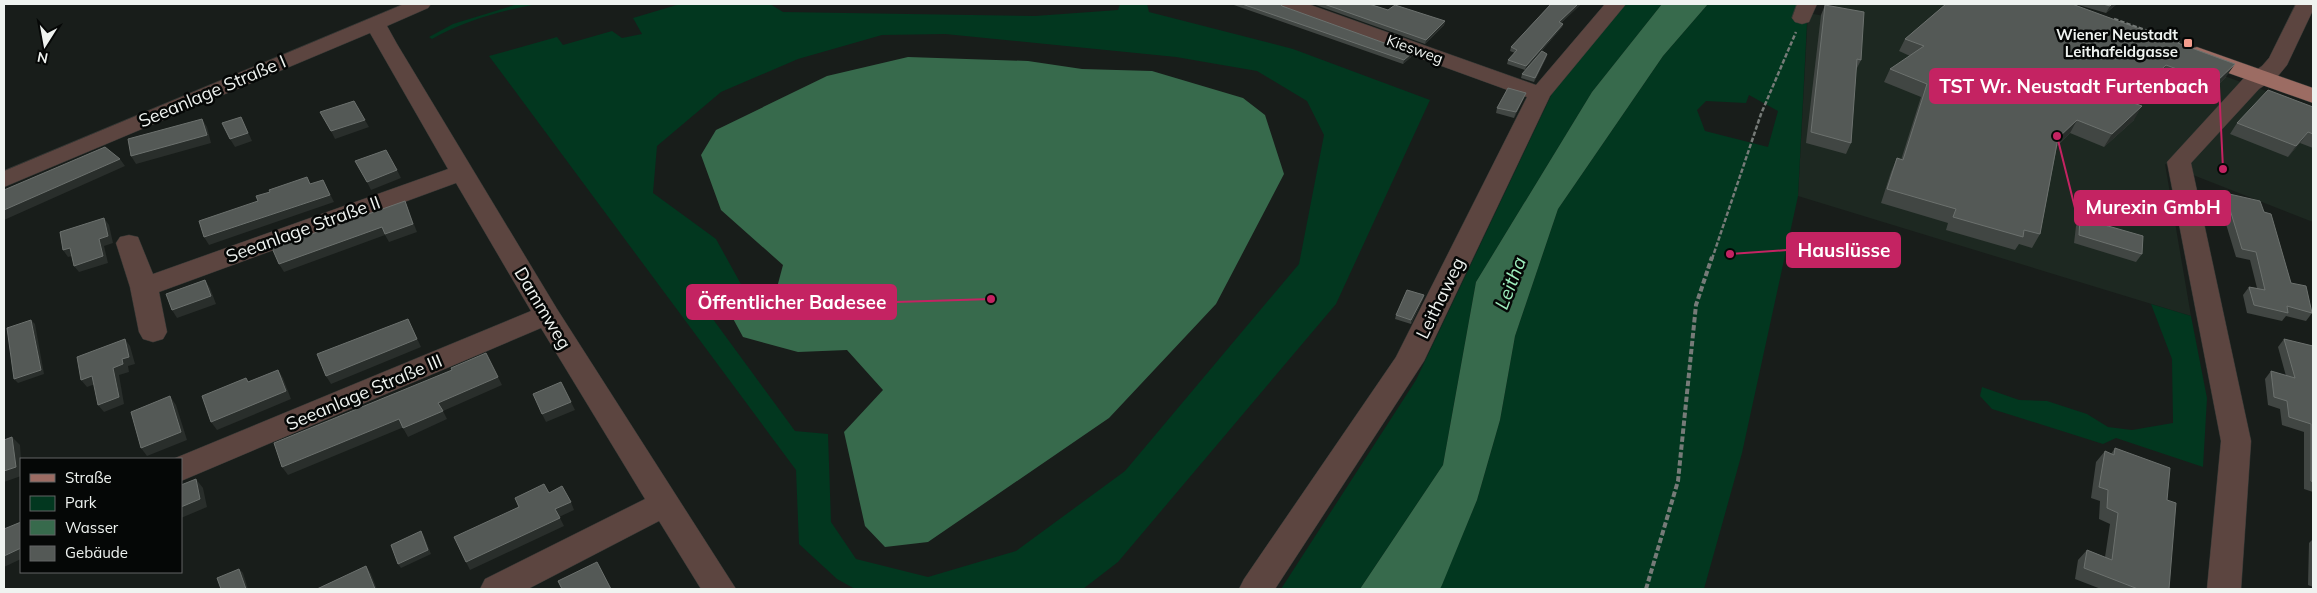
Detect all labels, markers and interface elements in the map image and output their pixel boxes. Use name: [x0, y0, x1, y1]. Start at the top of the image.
north arrow: [20, 20, 70, 70]
place label: Wiener Neustadt Leithafeldgasse: [2056, 25, 2178, 61]
street label: Kiesweg: [1384, 30, 1446, 68]
marker: Wiener Neustadt Leithafeldgasse: [2182, 37, 2194, 49]
text: N: [36, 48, 49, 68]
street label: Seeanlage Straße I: [135, 50, 289, 132]
callout: TST Wr. Neustadt Furtenbach: [1930, 69, 2219, 103]
text: TST Wr. Neustadt Furtenbach: [1939, 74, 2209, 98]
street label: Seeanlage Straße II: [223, 190, 383, 268]
callout: Murexin GmbH: [2075, 191, 2230, 225]
text: Murexin GmbH: [2085, 195, 2221, 219]
callout: Hauslüsse: [1787, 233, 1900, 267]
text: Hauslüsse: [1797, 238, 1891, 262]
water label: Leitha: [1489, 253, 1531, 313]
street label: Leithaweg: [1410, 254, 1470, 342]
street label: Dammweg: [509, 263, 577, 353]
callout: Öffentlicher Badesee: [687, 285, 896, 319]
text: Öffentlicher Badesee: [698, 290, 886, 314]
street label: Seeanlage Straße III: [283, 349, 445, 435]
legend: [20, 458, 182, 573]
text: Straße: [65, 468, 112, 487]
text: Park: [65, 493, 97, 512]
text: Wasser: [65, 518, 119, 537]
text: Gebäude: [65, 543, 128, 562]

